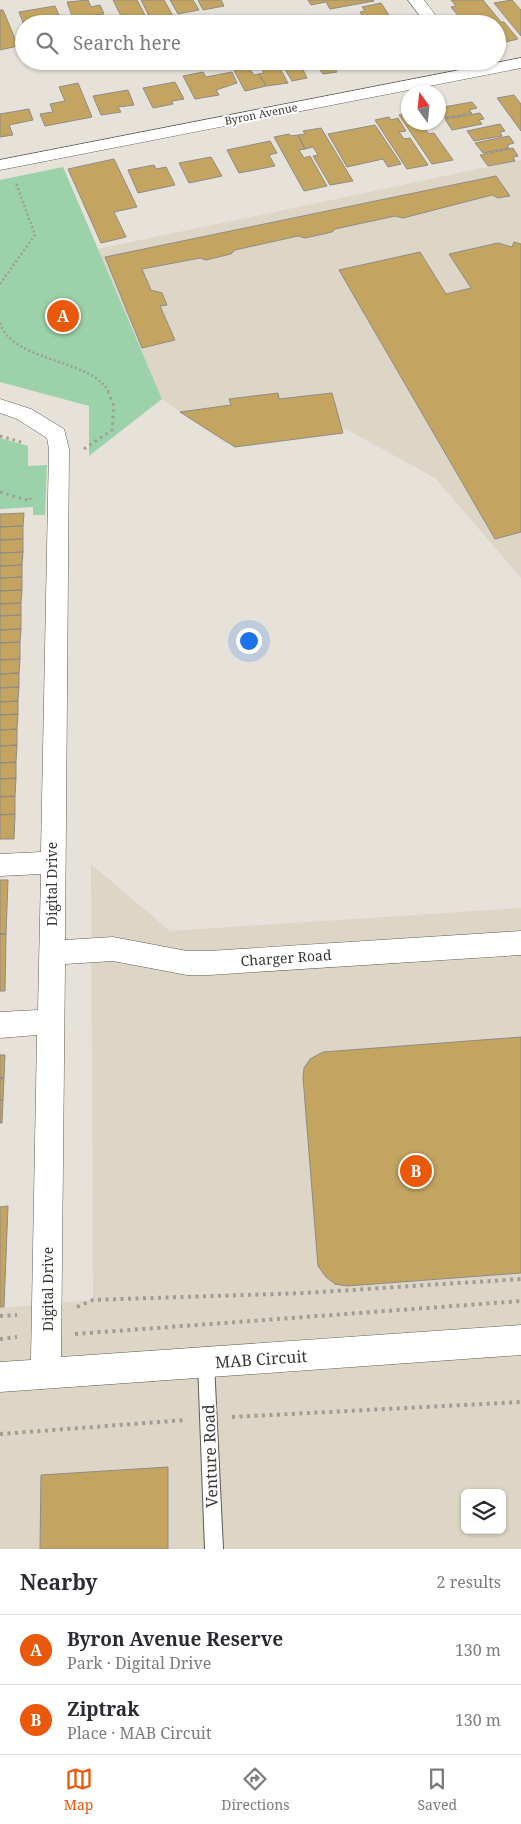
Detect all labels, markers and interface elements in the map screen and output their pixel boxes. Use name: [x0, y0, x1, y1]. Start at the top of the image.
search box: [15, 15, 506, 70]
icon: search: [33, 29, 61, 57]
text: Search here: [73, 30, 181, 56]
north arrow: [401, 85, 446, 130]
street label: Byron Avenue: [223, 99, 299, 128]
pin: A: [47, 297, 79, 335]
your location: [236, 628, 262, 654]
street label: Digital Drive: [42, 842, 61, 926]
street label: Charger Road: [240, 945, 332, 970]
pin: B: [400, 1152, 432, 1190]
street label: Digital Drive: [38, 1247, 57, 1331]
street label: MAB Circuit: [214, 1345, 308, 1373]
street label: Venture Road: [197, 1404, 223, 1508]
map controls: [461, 1489, 506, 1534]
button: layers: [461, 1489, 506, 1534]
text: Nearby: [20, 1568, 98, 1596]
text: 2 results: [437, 1571, 501, 1593]
text: Byron Avenue Reserve: [67, 1626, 283, 1652]
text: A: [30, 1639, 42, 1661]
text: 130 m: [455, 1639, 501, 1661]
text: Park · Digital Drive: [67, 1652, 211, 1674]
text: Ziptrak: [67, 1696, 139, 1722]
text: B: [31, 1709, 41, 1731]
text: 130 m: [455, 1709, 501, 1731]
text: Place · MAB Circuit: [67, 1722, 212, 1744]
tab: Map: [64, 1765, 93, 1814]
tab: Directions: [221, 1765, 290, 1814]
tab: Saved: [417, 1765, 457, 1814]

